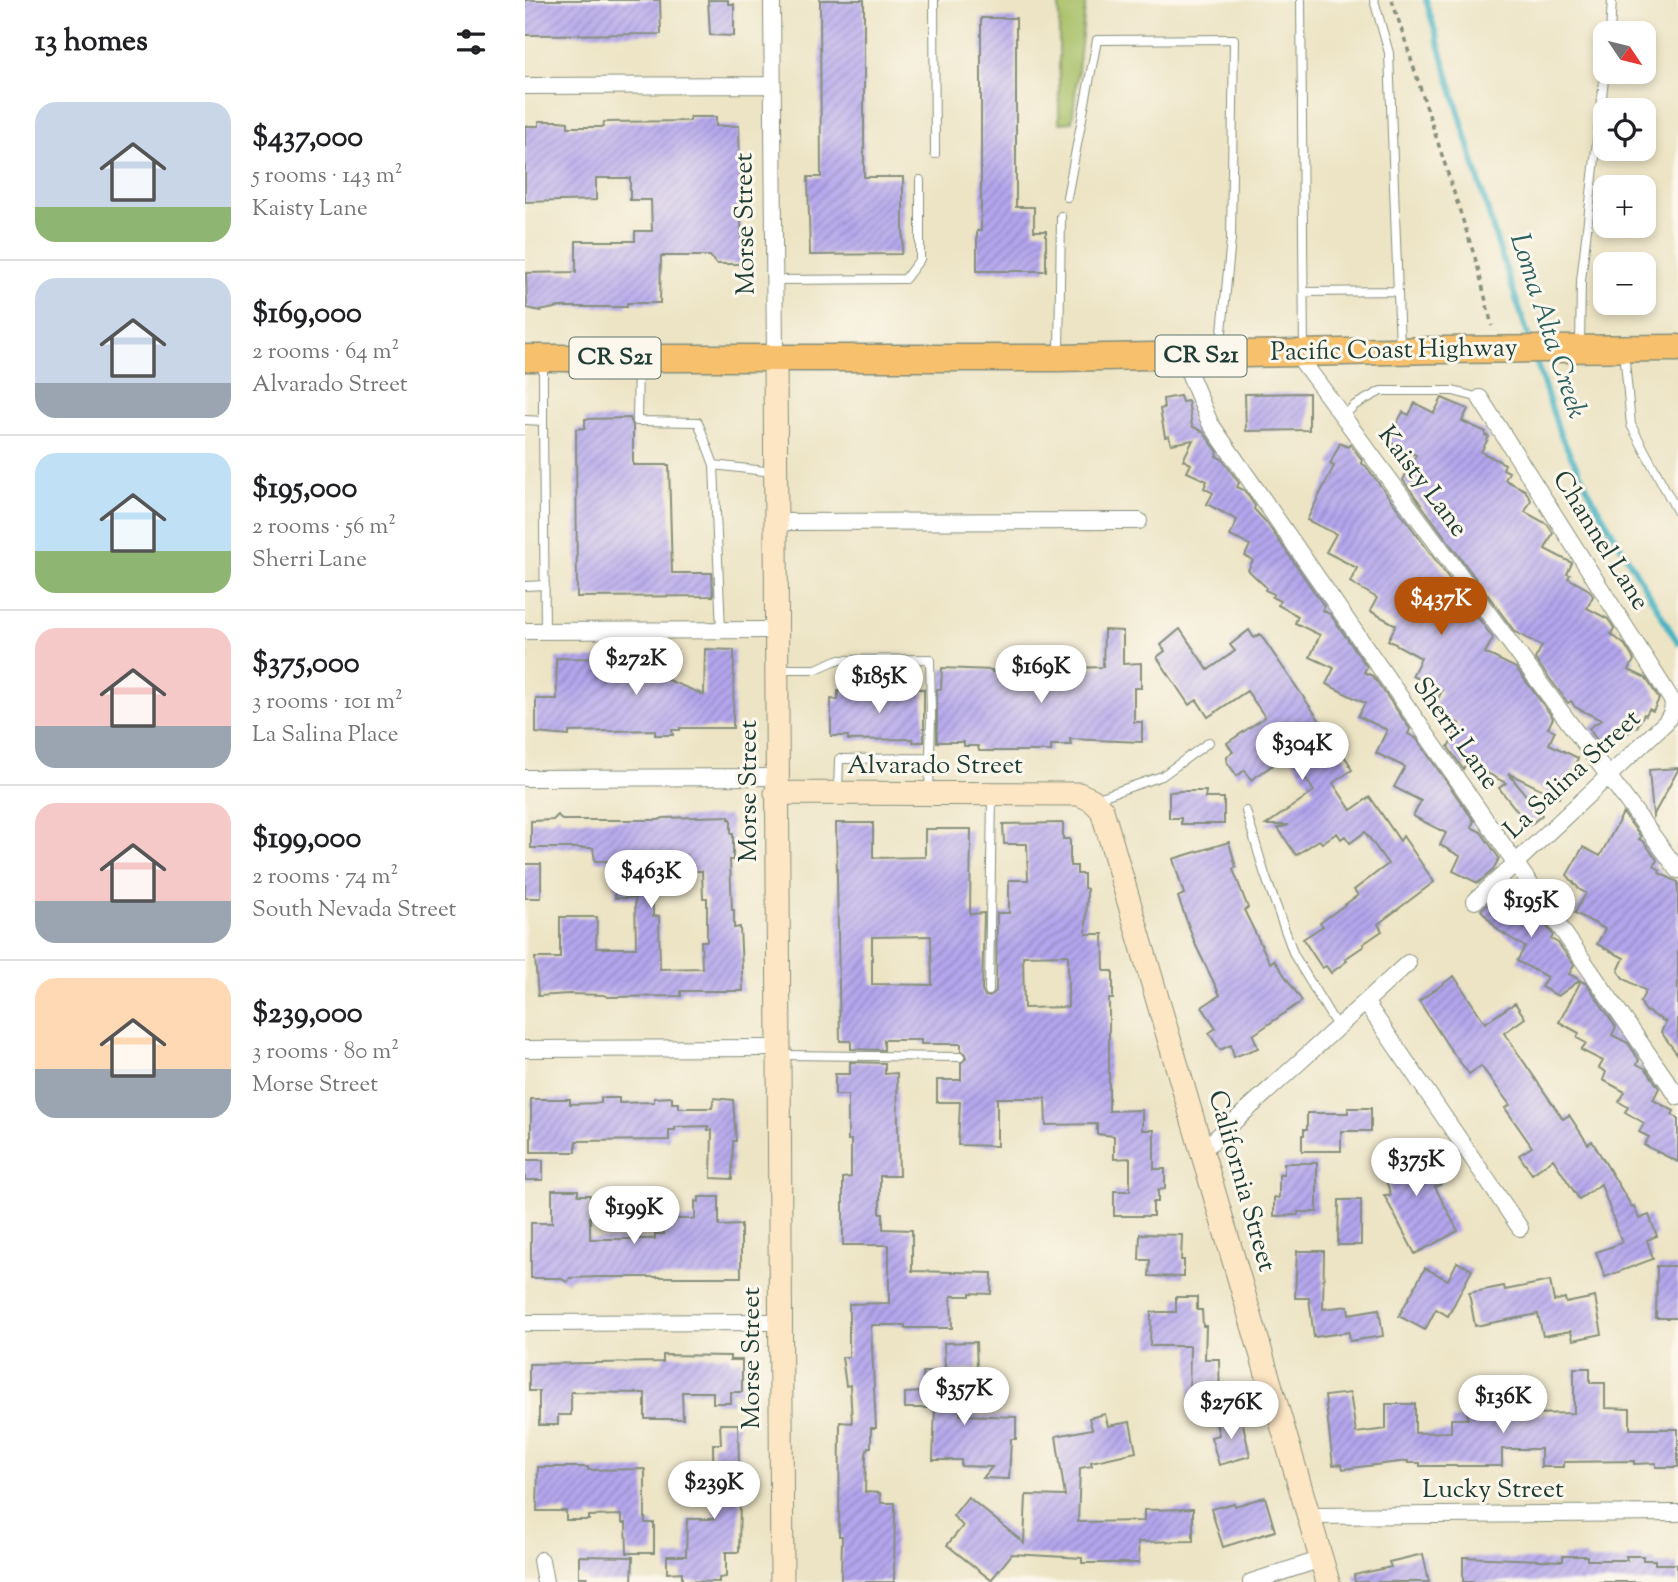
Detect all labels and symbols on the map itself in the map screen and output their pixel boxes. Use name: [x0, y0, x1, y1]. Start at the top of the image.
north arrow: [1593, 21, 1655, 84]
street label: Morse Street: [726, 152, 766, 296]
water label: Loma Alta Creek: [1498, 228, 1596, 424]
street label: Pacific Coast Highway: [1270, 330, 1518, 372]
road number: CR S21: [1155, 335, 1247, 376]
road number: CR S21: [569, 338, 661, 379]
street label: Kaisty Lane: [1368, 419, 1476, 545]
street label: Channel Lane: [1542, 464, 1658, 618]
pin: $437K: [1392, 578, 1490, 637]
pin: $272K: [587, 638, 685, 697]
pin: $169K: [992, 646, 1090, 705]
pin: $185K: [830, 656, 928, 715]
street label: Sherri Lane: [1403, 670, 1507, 798]
street label: La Salina Street: [1496, 702, 1650, 848]
street label: Morse Street: [731, 720, 768, 862]
pin: $304K: [1253, 722, 1351, 782]
street label: Alvarado Street: [847, 748, 1023, 785]
pin: $463K: [602, 850, 700, 910]
pin: $195K: [1482, 880, 1580, 939]
street label: California Street: [1197, 1086, 1285, 1276]
pin: $375K: [1367, 1138, 1465, 1198]
pin: $199K: [585, 1186, 683, 1246]
street label: Morse Street: [734, 1287, 771, 1429]
pin: $357K: [915, 1368, 1013, 1427]
pin: $136K: [1454, 1376, 1552, 1435]
pin: $276K: [1182, 1382, 1280, 1441]
pin: $239K: [665, 1462, 763, 1521]
street label: Lucky Street: [1422, 1472, 1564, 1509]

